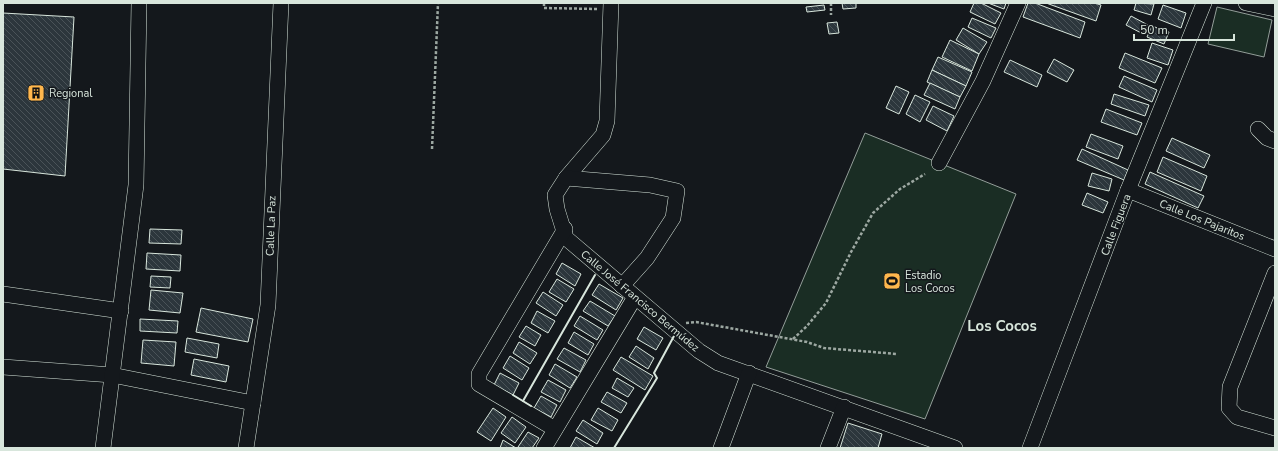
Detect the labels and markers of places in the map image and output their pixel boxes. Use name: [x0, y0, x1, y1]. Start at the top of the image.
building icon: Regional: [26, 83, 46, 103]
place label: Regional: [49, 86, 93, 101]
place label: Estadio Los Cocos: [905, 268, 955, 296]
sports icon: Estadio Los Cocos: [882, 271, 902, 291]

